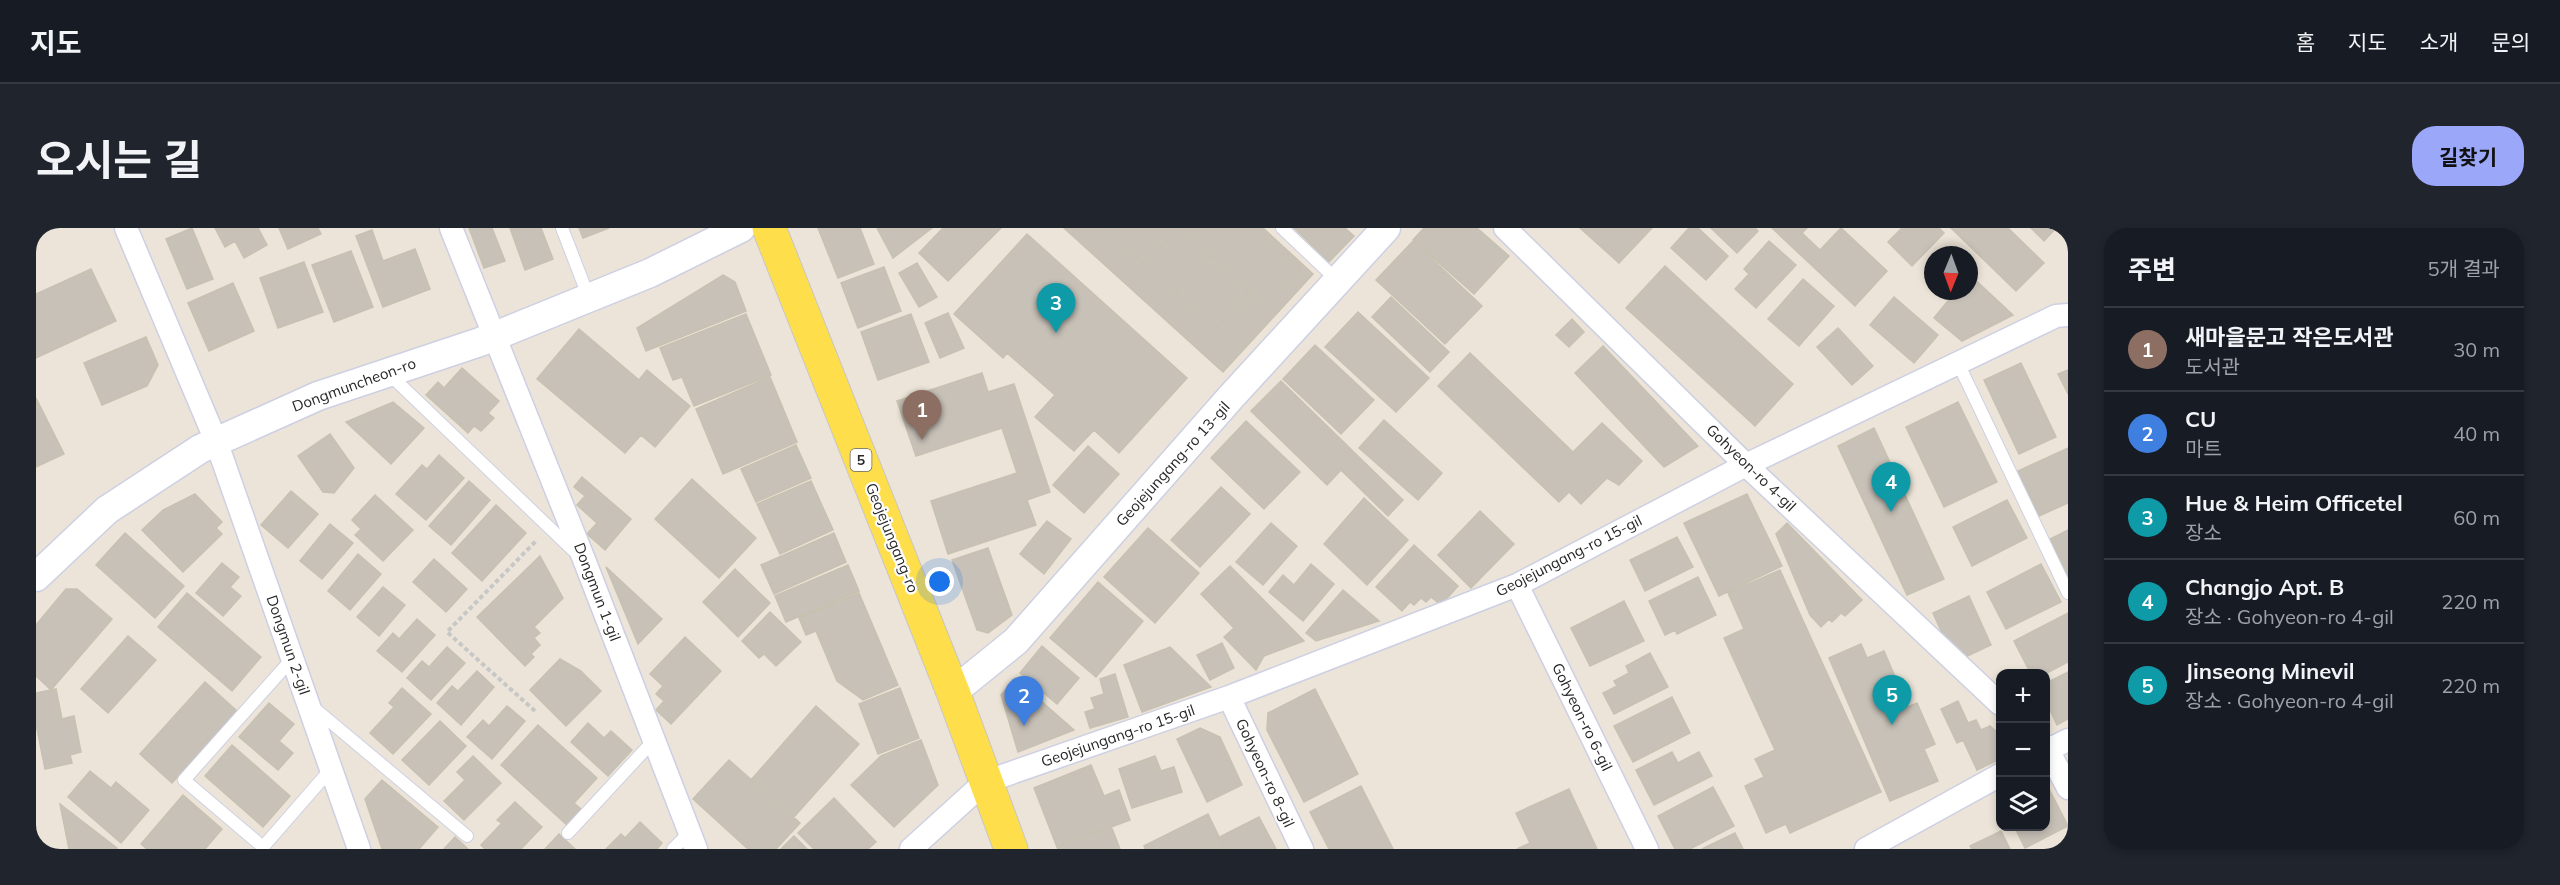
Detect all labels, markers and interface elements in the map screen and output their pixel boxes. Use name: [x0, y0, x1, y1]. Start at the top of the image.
text: 지도: [30, 25, 82, 60]
text: 홈: [2296, 29, 2315, 55]
text: 지도: [2348, 29, 2387, 55]
text: 소개: [2420, 29, 2458, 55]
text: 문의: [2491, 29, 2530, 55]
button: 길찾기: [2412, 126, 2524, 186]
text: 오시는 길: [36, 133, 202, 186]
north arrow: [1924, 246, 1978, 300]
text: 주변: [2128, 253, 2176, 286]
text: 5개 결과: [2428, 256, 2500, 281]
pin: 3: [1036, 284, 1076, 333]
text: 새마을문고 작은도서관: [2185, 323, 2393, 351]
text: 1: [2142, 337, 2154, 362]
text: 30 m: [2453, 337, 2500, 362]
street label: Dongmuncheon-ro: [289, 353, 418, 416]
text: 도서관: [2185, 354, 2240, 379]
pin: 1: [902, 390, 942, 440]
street label: Geojejungang-ro 13-gil: [1112, 397, 1234, 530]
text: CU: [2185, 405, 2216, 433]
street label: Gohyeon-ro 4-gil: [1702, 420, 1800, 515]
text: 2: [2142, 421, 2154, 446]
text: 40 m: [2453, 421, 2500, 446]
text: 마트: [2185, 436, 2222, 461]
road number: 5: [850, 449, 872, 471]
pin: 4: [1872, 462, 1910, 512]
street label: Geojejungang-ro: [862, 480, 923, 595]
text: Hue & Heim Officetel: [2185, 489, 2403, 517]
text: 3: [2142, 505, 2154, 530]
text: 60 m: [2453, 505, 2500, 530]
street label: Geojejungang-ro 15-gil: [1493, 510, 1645, 601]
text: 장소: [2185, 520, 2222, 545]
street label: Dongmun 1-gil: [570, 540, 625, 644]
your location: [925, 567, 954, 596]
text: Changjo Apt. B: [2185, 573, 2344, 601]
text: 4: [2142, 589, 2154, 614]
text: 220 m: [2441, 589, 2500, 614]
street label: Dongmun 2-gil: [263, 593, 314, 697]
text: 장소 · Gohyeon-ro 4-gil: [2185, 604, 2394, 629]
text: Jinseong Minevil: [2185, 657, 2355, 685]
street label: Gohyeon-ro 6-gil: [1548, 660, 1617, 774]
map controls: [1996, 669, 2050, 831]
button: +: [1996, 669, 2050, 723]
text: 5: [2142, 673, 2154, 698]
text: 220 m: [2441, 673, 2500, 698]
pin: 2: [1004, 676, 1044, 726]
pin: 5: [1872, 676, 1912, 725]
text: 장소 · Gohyeon-ro 4-gil: [2185, 688, 2394, 713]
street label: Geojejungang-ro 15-gil: [1038, 700, 1197, 771]
street label: Gohyeon-ro 8-gil: [1232, 715, 1299, 830]
button: −: [1996, 723, 2050, 777]
button: layers: [1996, 777, 2050, 831]

